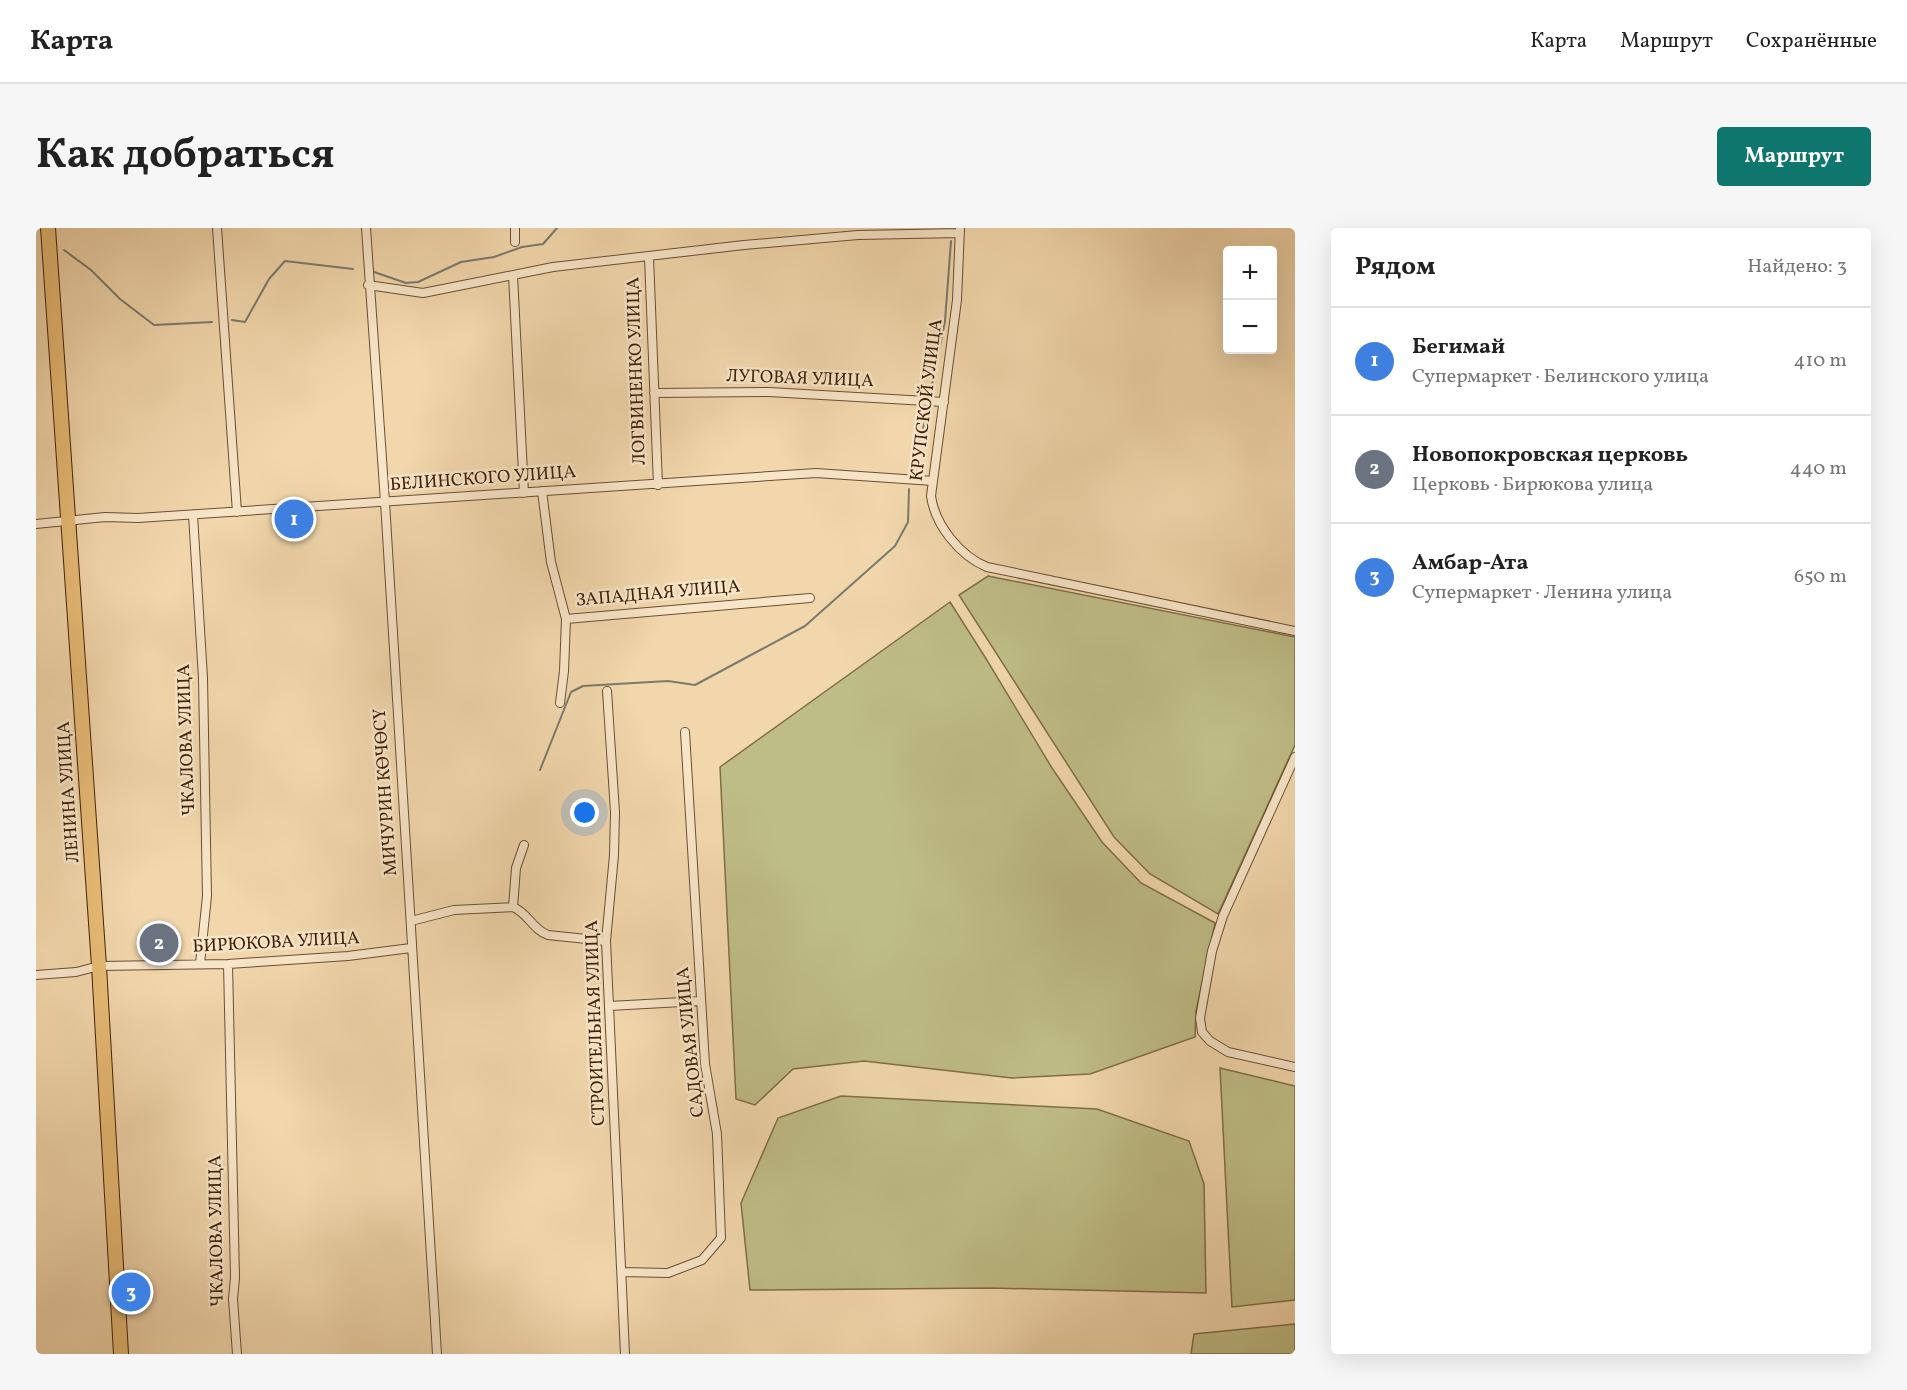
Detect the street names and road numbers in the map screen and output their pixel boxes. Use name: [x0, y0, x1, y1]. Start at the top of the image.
street label: ЛОГВИНЕНКО УЛИЦА: [621, 276, 653, 466]
street label: КРУПСКОЙ УЛИЦА: [905, 317, 949, 483]
street label: ЛУГОВАЯ УЛИЦА: [726, 364, 875, 394]
street label: БЕЛИНСКОГО УЛИЦА: [389, 460, 577, 498]
street label: ЗАПАДНАЯ УЛИЦА: [575, 574, 742, 614]
street label: ЧКАЛОВА УЛИЦА: [172, 663, 202, 816]
street label: МИЧУРИН КӨЧӨСҮ: [368, 707, 404, 877]
street label: ЛЕНИНА УЛИЦА: [52, 720, 86, 864]
street label: СТРОИТЕЛЬНАЯ УЛИЦА: [580, 919, 612, 1126]
street label: БИРЮКОВА УЛИЦА: [192, 926, 361, 960]
street label: САДОВАЯ УЛИЦА: [671, 965, 711, 1118]
street label: ЧКАЛОВА УЛИЦА: [203, 1154, 231, 1307]

